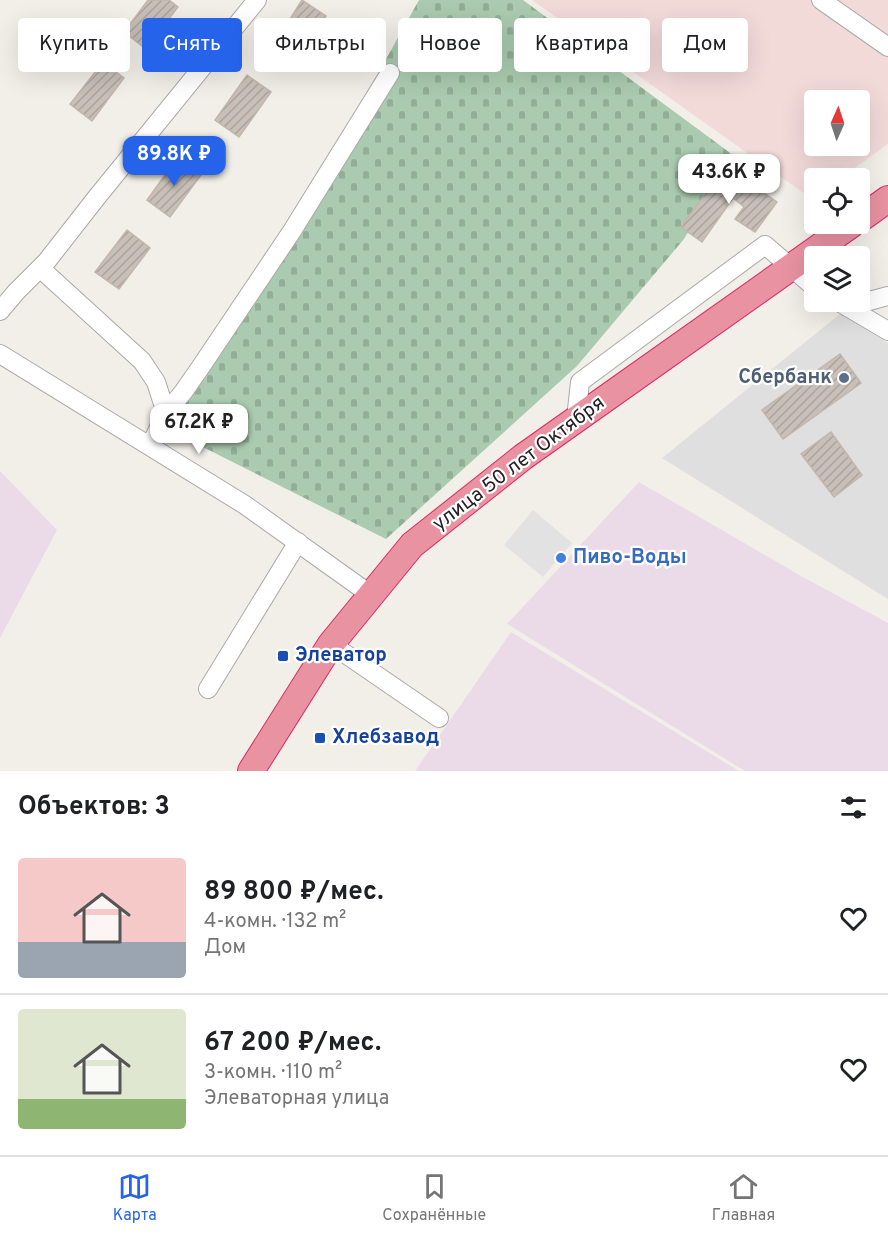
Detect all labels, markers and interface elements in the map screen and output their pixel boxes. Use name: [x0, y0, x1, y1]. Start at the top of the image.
chip: Купить: [18, 18, 130, 72]
chip: Снять: [142, 18, 242, 72]
chip: Фильтры: [254, 18, 386, 72]
chip: Новое: [398, 18, 502, 72]
chip: Квартира: [514, 18, 650, 72]
chip: Дом: [662, 18, 748, 72]
north arrow: [804, 90, 870, 156]
map controls: [804, 90, 870, 312]
pin: 89.8K ₽: [119, 136, 229, 187]
text: 89.8K ₽: [137, 142, 211, 168]
pin: 43.6K ₽: [674, 154, 784, 205]
text: 43.6K ₽: [692, 160, 766, 186]
button: locate: [804, 168, 870, 234]
button: layers: [804, 246, 870, 312]
place label: Сбербанк: [738, 365, 832, 391]
marker: Сбербанк: [837, 371, 851, 385]
street label: улица 50 лет Октября: [428, 391, 610, 537]
pin: 67.2K ₽: [144, 404, 254, 455]
text: 67.2K ₽: [164, 410, 234, 436]
place label: Пиво-Воды: [573, 545, 687, 571]
marker: Пиво-Воды: [554, 551, 568, 565]
place label: Элеватор: [295, 643, 387, 669]
marker: Элеватор: [276, 649, 290, 663]
place label: Хлебзавод: [332, 725, 439, 751]
marker: Хлебзавод: [313, 731, 327, 745]
text: Объектов: 3: [18, 791, 170, 824]
icon: filters: [837, 791, 870, 824]
text: 89 800 ₽/мес.: [204, 876, 384, 909]
icon: home: [66, 882, 138, 954]
icon: heart: [837, 902, 870, 935]
text: 4-комн. · 132 m²: [204, 909, 346, 935]
text: Дом: [204, 935, 246, 961]
text: 67 200 ₽/мес.: [204, 1027, 381, 1060]
icon: home: [66, 1033, 138, 1105]
icon: heart: [837, 1053, 870, 1086]
text: 3-комн. · 110 m²: [204, 1060, 342, 1086]
text: Элеваторная улица: [204, 1086, 389, 1112]
tab: Карта: [113, 1170, 157, 1226]
tab: Сохранённые: [382, 1170, 486, 1226]
tab: Главная: [712, 1170, 775, 1226]

